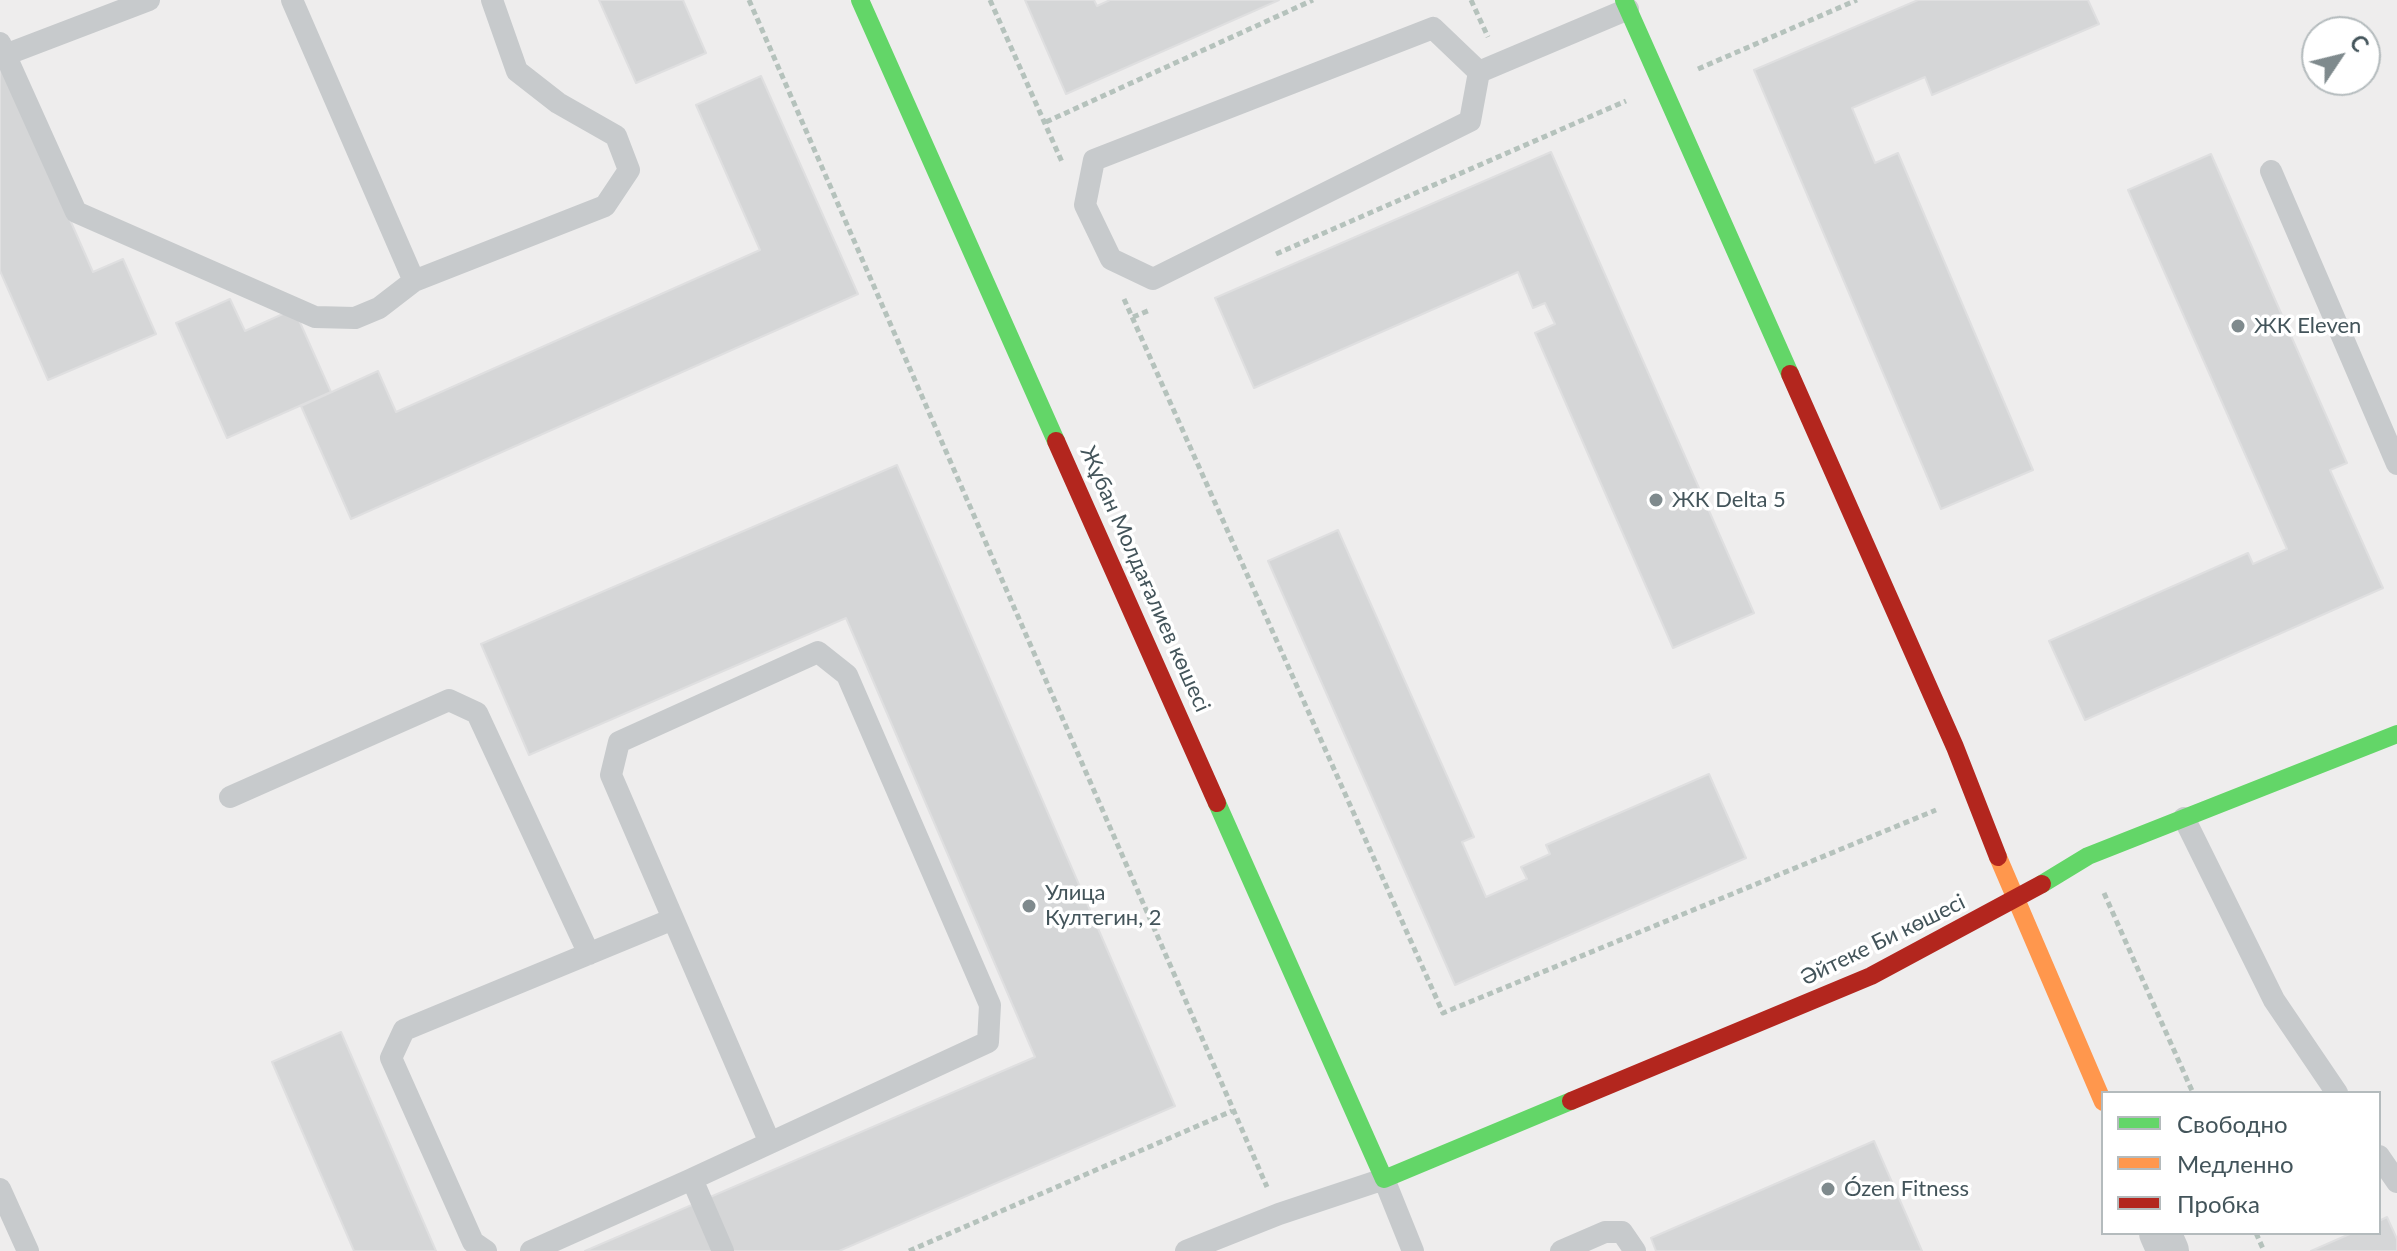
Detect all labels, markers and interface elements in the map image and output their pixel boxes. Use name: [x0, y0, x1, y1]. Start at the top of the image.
north arrow: [2301, 16, 2381, 96]
text: С: [2344, 29, 2375, 57]
place label: ЖК Eleven: [2254, 313, 2361, 339]
marker: ЖК Eleven: [2229, 317, 2247, 335]
street label: Жұбан Молдағалиев көшесі: [1074, 442, 1216, 716]
place label: ЖК Delta 5: [1672, 487, 1786, 513]
marker: ЖК Delta 5: [1647, 491, 1665, 509]
place label: Улица Култегин, 2: [1045, 880, 1162, 932]
street label: Әйтеке Би көшесі: [1797, 889, 1969, 991]
marker: Улица Култегин, 2: [1020, 897, 1038, 915]
legend: [2101, 1091, 2381, 1235]
text: Свободно: [2177, 1109, 2288, 1138]
text: Медленно: [2177, 1149, 2294, 1178]
place label: Ózen Fitness: [1844, 1176, 1969, 1202]
marker: Ózen Fitness: [1819, 1180, 1837, 1198]
text: Пробка: [2177, 1189, 2260, 1218]

